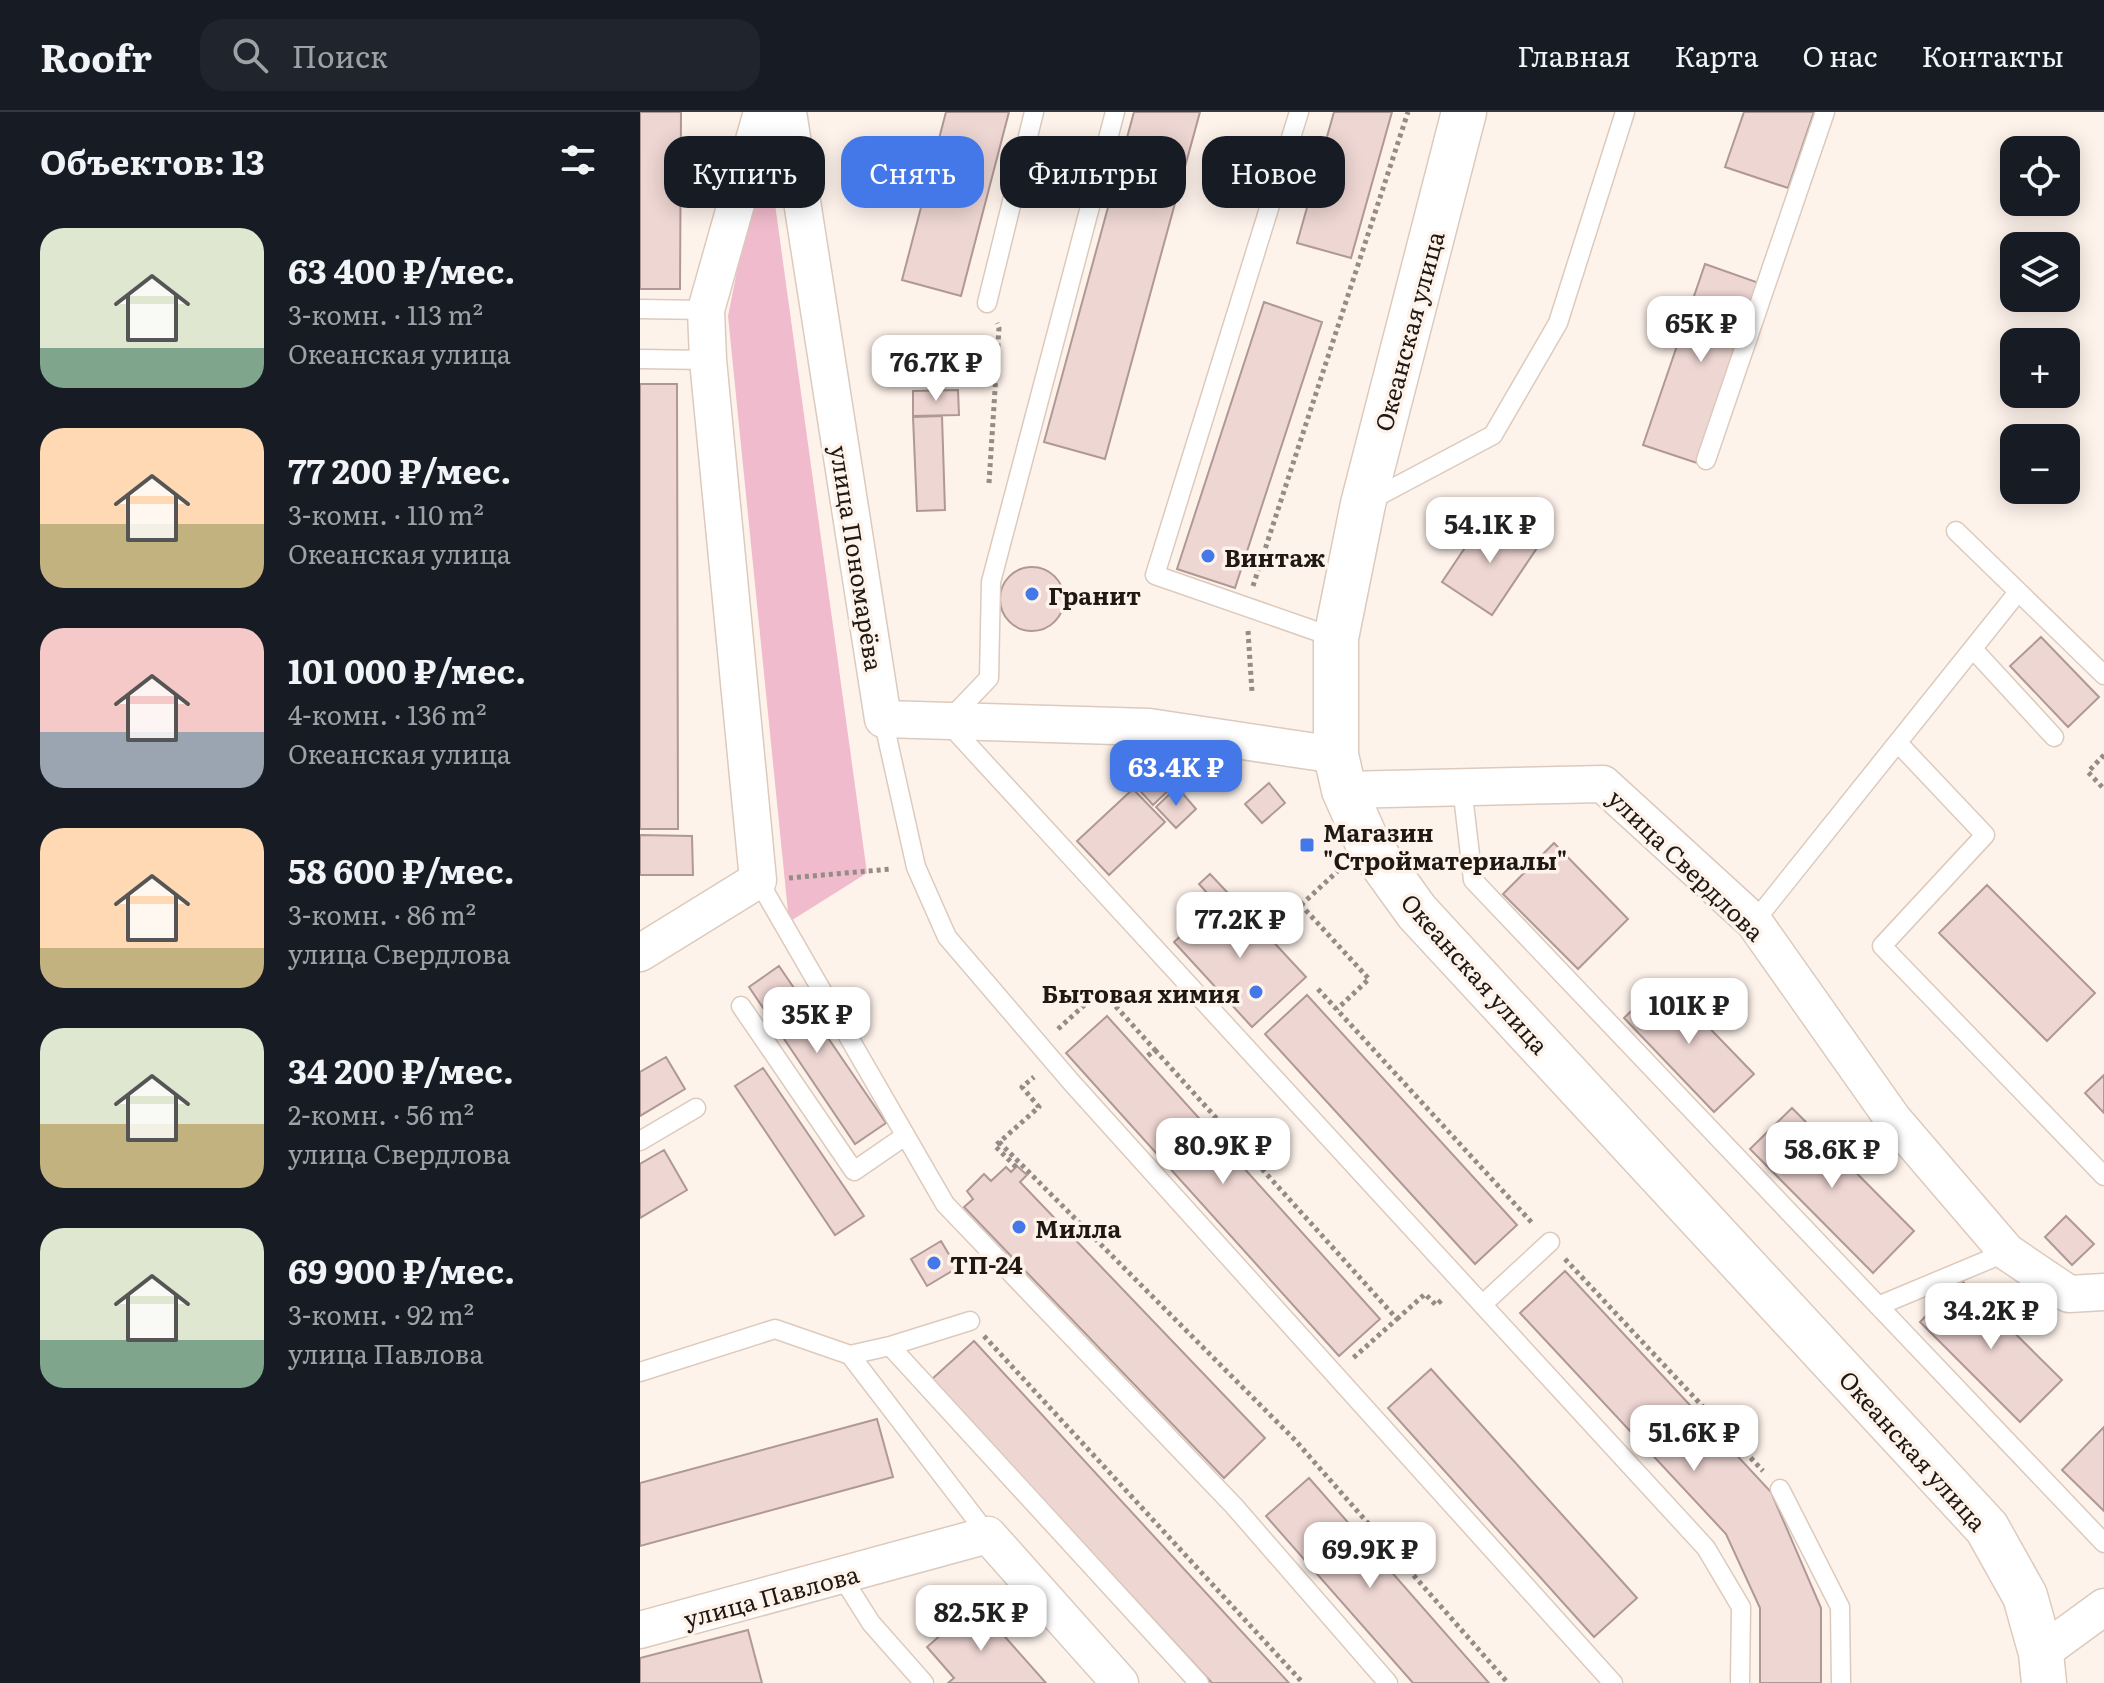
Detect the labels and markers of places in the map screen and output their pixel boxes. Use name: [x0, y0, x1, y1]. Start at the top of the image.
pin: 65K ₽: [1645, 296, 1757, 364]
pin: 76.7K ₽: [862, 335, 1010, 403]
pin: 54.1K ₽: [1416, 497, 1564, 565]
place label: Винтаж: [1224, 539, 1325, 574]
marker: Винтаж: [1199, 547, 1217, 565]
place label: Гранит: [1048, 577, 1141, 612]
marker: Гранит: [1023, 585, 1041, 603]
pin: 63.4K ₽: [1102, 740, 1250, 808]
place label: Магазин "Стройматериалы": [1323, 814, 1567, 877]
marker: Магазин "Стройматериалы": [1298, 836, 1316, 854]
pin: 77.2K ₽: [1166, 892, 1314, 960]
place label: Бытовая химия: [1042, 975, 1240, 1010]
pin: 101K ₽: [1624, 978, 1754, 1046]
marker: Бытовая химия: [1247, 983, 1265, 1001]
pin: 35K ₽: [761, 987, 873, 1055]
pin: 80.9K ₽: [1149, 1118, 1297, 1186]
pin: 58.6K ₽: [1758, 1122, 1906, 1190]
place label: Милла: [1035, 1210, 1121, 1245]
marker: Милла: [1010, 1218, 1028, 1236]
place label: ТП-24: [950, 1246, 1023, 1281]
marker: ТП-24: [925, 1254, 943, 1272]
pin: 34.2K ₽: [1917, 1283, 2065, 1351]
pin: 51.6K ₽: [1620, 1405, 1768, 1473]
pin: 69.9K ₽: [1296, 1522, 1444, 1590]
pin: 82.5K ₽: [907, 1585, 1055, 1653]

